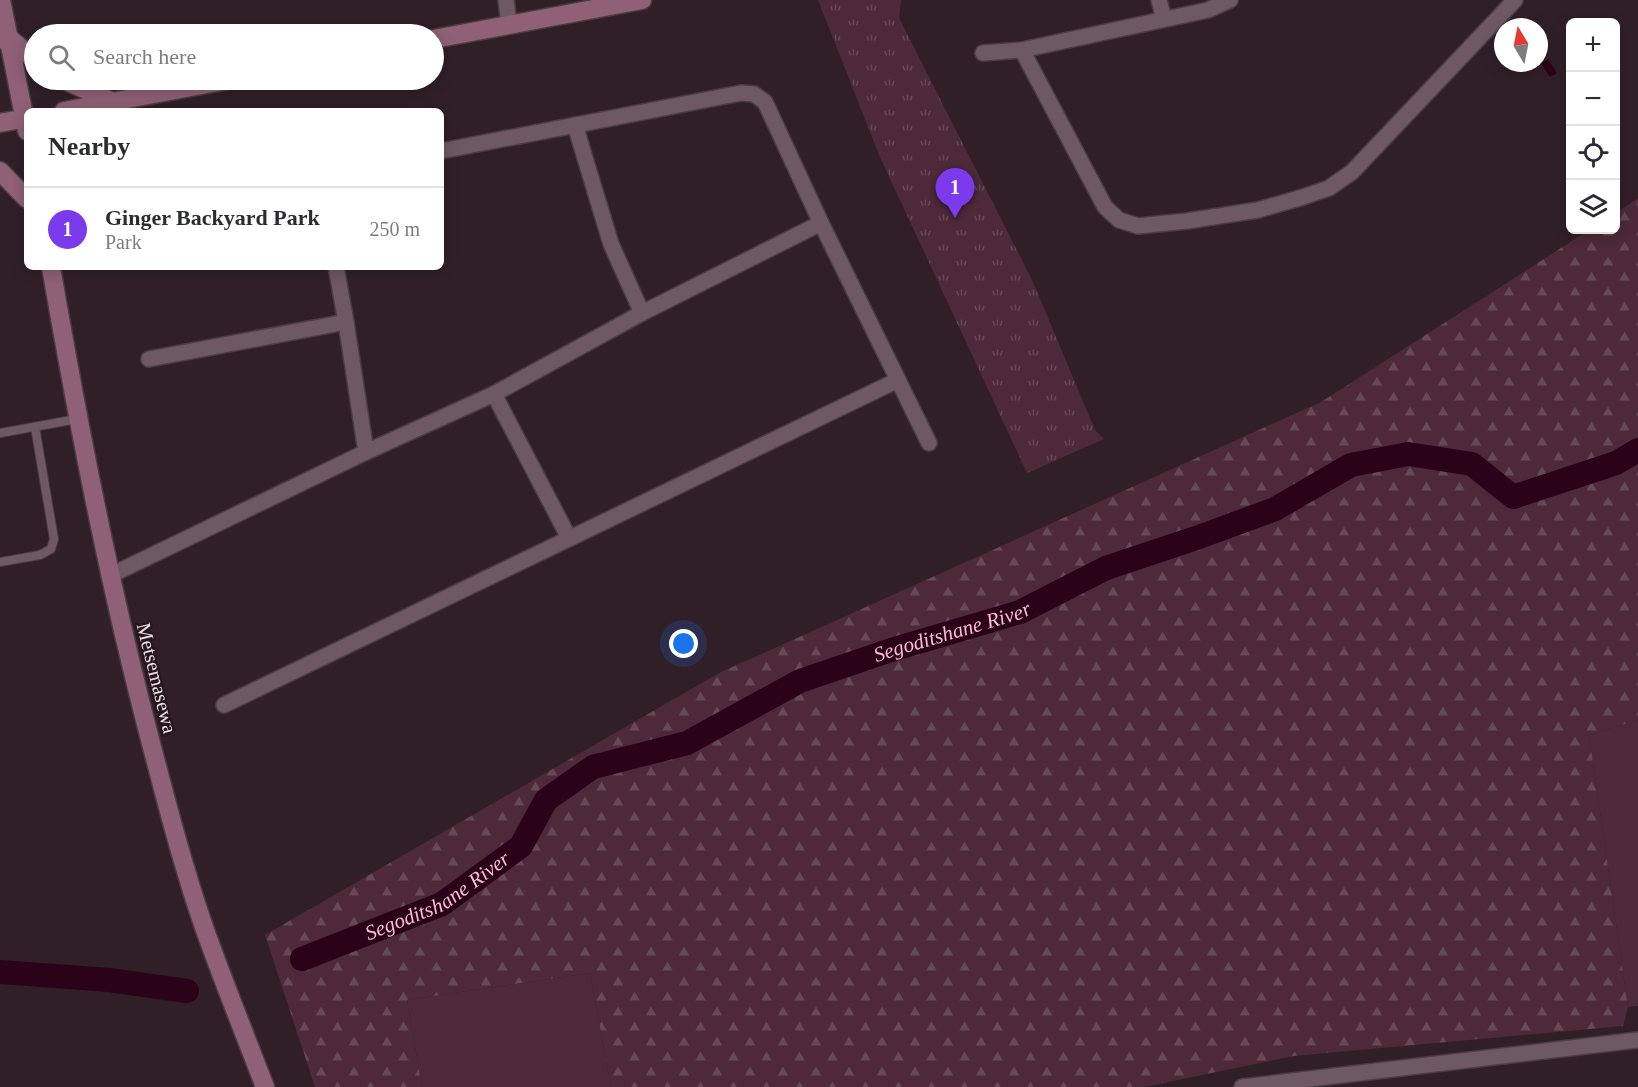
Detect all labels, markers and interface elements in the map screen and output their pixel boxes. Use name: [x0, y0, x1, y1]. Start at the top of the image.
north arrow: [1494, 18, 1548, 72]
map controls: [1566, 18, 1620, 234]
button: +: [1566, 18, 1620, 72]
search box: [24, 24, 444, 90]
icon: search: [45, 41, 78, 74]
text: Search here: [93, 44, 196, 69]
button: −: [1566, 72, 1620, 126]
button: locate: [1566, 126, 1620, 180]
text: Nearby: [48, 132, 130, 161]
pin: 1: [936, 168, 974, 218]
button: layers: [1566, 180, 1620, 234]
text: Ginger Backyard Park: [105, 205, 320, 230]
text: 1: [63, 218, 73, 240]
text: 250 m: [369, 218, 420, 240]
text: Park: [105, 231, 142, 253]
water label: Segoditshane River: [870, 596, 1036, 667]
street label: Metsemasewa: [133, 620, 181, 736]
your location: [669, 629, 698, 658]
water label: Segoditshane River: [361, 846, 515, 945]

